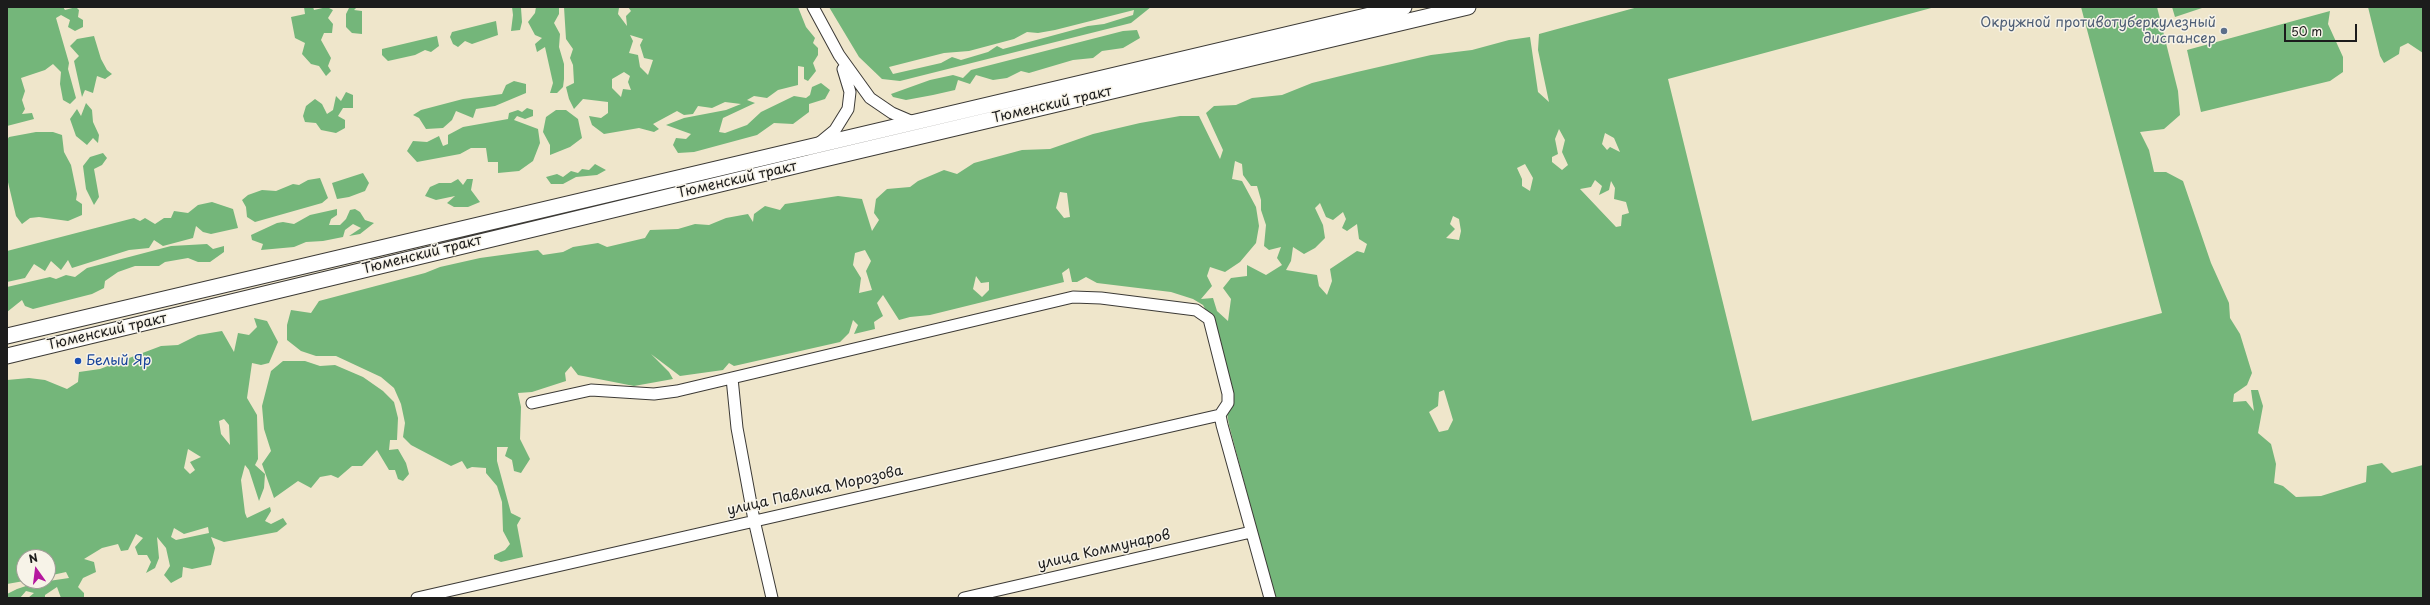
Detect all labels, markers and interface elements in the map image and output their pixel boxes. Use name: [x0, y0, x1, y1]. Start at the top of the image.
place label: Окружной противотуберкулезный диспансер: [1980, 15, 2216, 48]
scale bar: [2286, 16, 2359, 42]
text: 50 m: [2291, 22, 2322, 40]
marker: Окружной противотуберкулезный диспансер: [2219, 26, 2229, 36]
street label: Тюменский тракт: [990, 83, 1114, 127]
street label: Тюменский тракт: [675, 158, 799, 202]
street label: Тюменский тракт: [361, 232, 483, 278]
street label: Тюменский тракт: [45, 310, 169, 354]
place label: Белый Яр: [86, 353, 151, 369]
marker: Белый Яр: [73, 356, 83, 366]
street label: улица Павлика Морозова: [726, 463, 904, 519]
street label: улица Коммунаров: [1036, 527, 1172, 573]
north arrow: [16, 549, 56, 589]
text: N: [27, 549, 40, 567]

